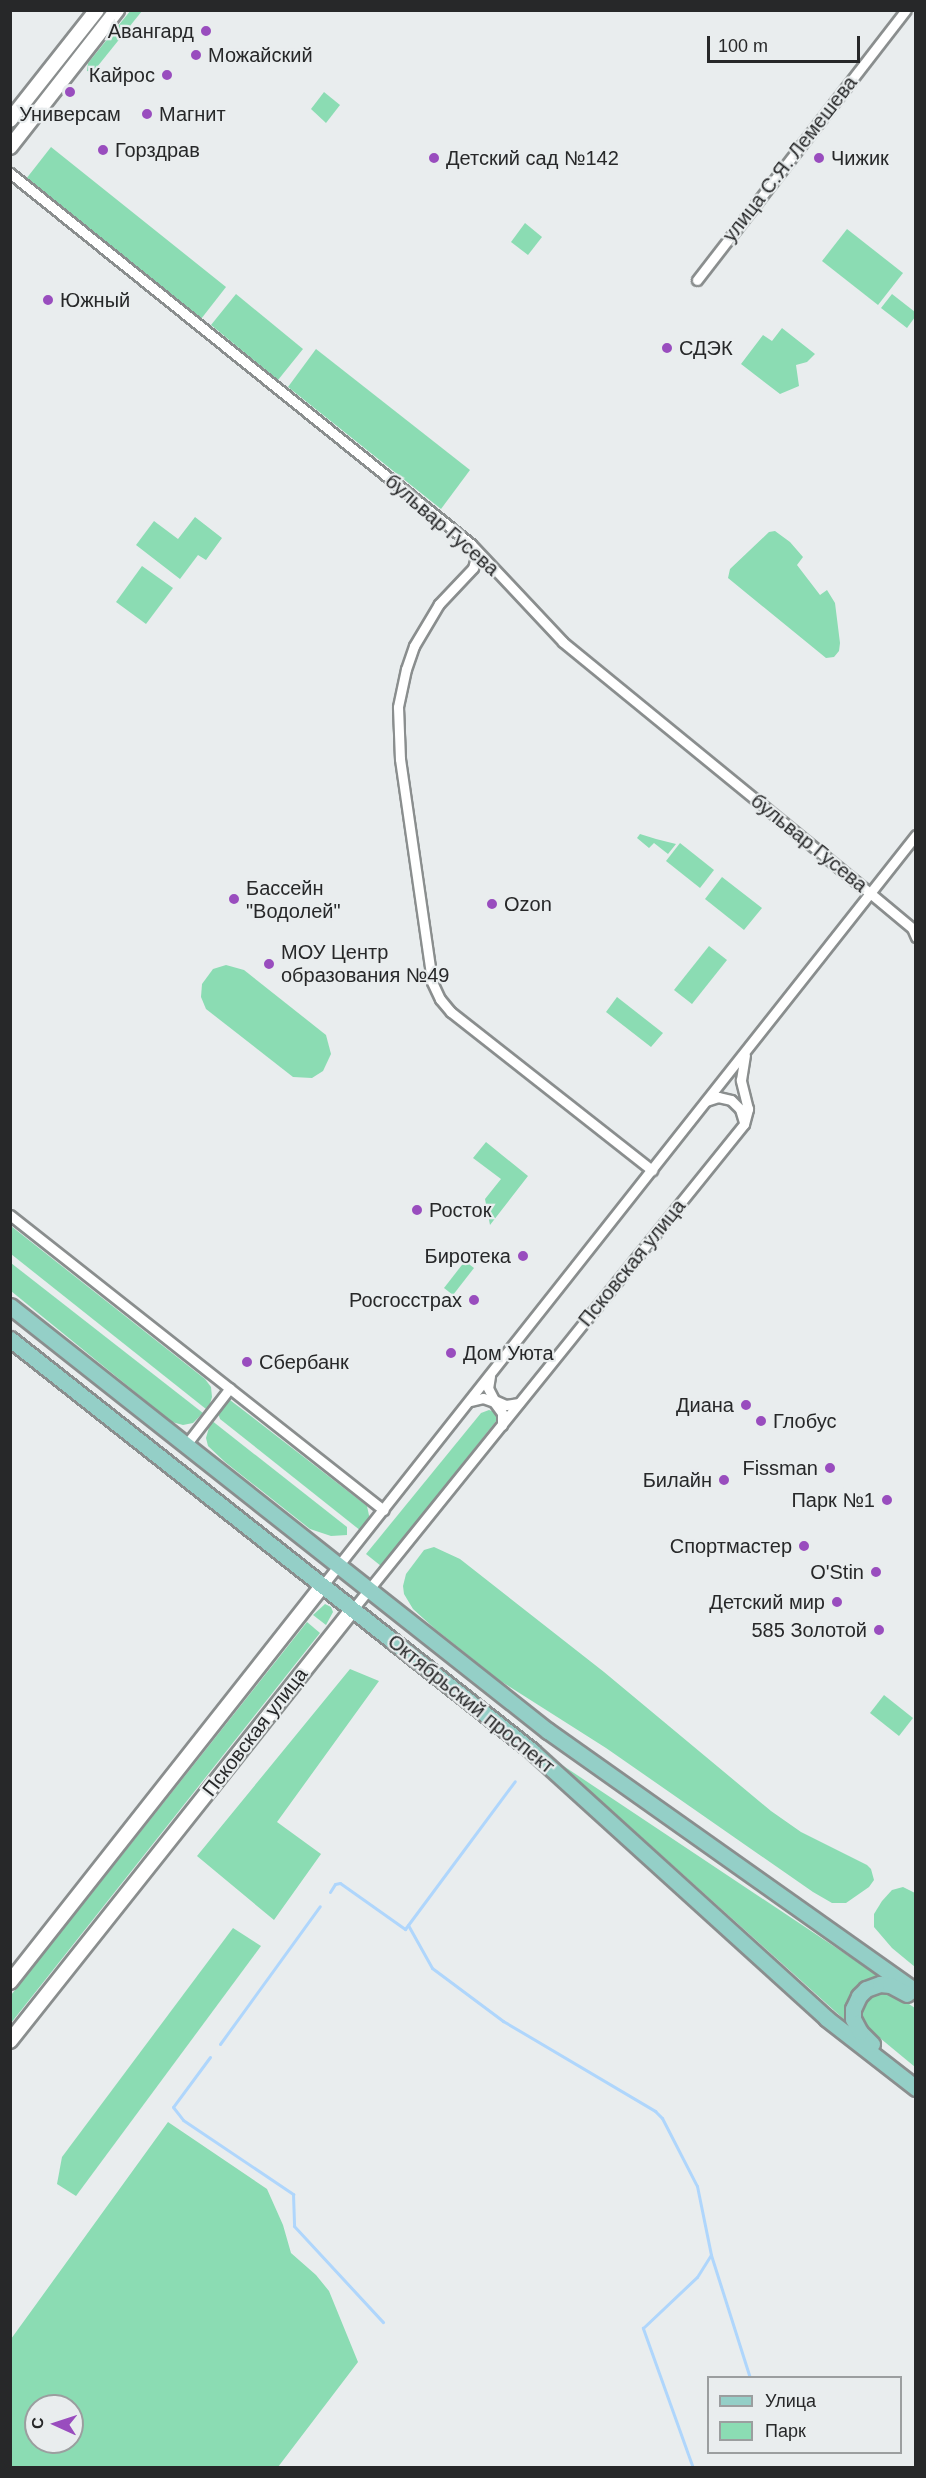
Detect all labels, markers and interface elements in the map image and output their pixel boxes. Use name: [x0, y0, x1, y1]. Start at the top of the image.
place label: Авангард: [108, 19, 194, 43]
marker: Авангард: [199, 24, 213, 38]
scale bar: [710, 24, 863, 62]
text: 100 m: [718, 36, 768, 56]
place label: Можайский: [208, 43, 313, 67]
marker: Можайский: [189, 48, 203, 62]
place label: Кайрос: [89, 63, 155, 87]
marker: Кайрос: [160, 68, 174, 82]
street label: улица С.Я. Лемешева: [718, 71, 862, 247]
marker: Универсам: [63, 85, 77, 99]
place label: Универсам: [19, 102, 121, 126]
place label: Магнит: [159, 102, 226, 126]
marker: Магнит: [140, 107, 154, 121]
place label: Горздрав: [115, 138, 200, 162]
marker: Горздрав: [96, 143, 110, 157]
place label: Детский сад №142: [446, 146, 619, 170]
place label: Чижик: [831, 146, 889, 170]
marker: Детский сад №142: [427, 151, 441, 165]
marker: Чижик: [812, 151, 826, 165]
place label: Южный: [60, 288, 130, 312]
marker: Южный: [41, 293, 55, 307]
place label: СДЭК: [679, 336, 733, 360]
marker: СДЭК: [660, 341, 674, 355]
street label: бульвар Гусева: [380, 469, 504, 581]
street label: бульвар Гусева: [746, 789, 872, 897]
place label: Бассейн "Водолей": [246, 876, 341, 923]
marker: Бассейн "Водолей": [227, 892, 241, 906]
place label: Ozon: [504, 892, 552, 916]
marker: Ozon: [485, 897, 499, 911]
place label: МОУ Центр образования №49: [281, 940, 449, 987]
marker: МОУ Центр образования №49: [262, 957, 276, 971]
street label: Псковская улица: [573, 1195, 691, 1331]
place label: Росток: [429, 1198, 491, 1222]
marker: Росток: [410, 1203, 424, 1217]
place label: Биротека: [425, 1244, 511, 1268]
marker: Биротека: [516, 1249, 530, 1263]
place label: Росгосстрах: [349, 1288, 462, 1312]
marker: Росгосстрах: [467, 1293, 481, 1307]
place label: Дом Уюта: [463, 1341, 554, 1365]
marker: Дом Уюта: [444, 1346, 458, 1360]
place label: Сбербанк: [259, 1350, 349, 1374]
marker: Сбербанк: [240, 1355, 254, 1369]
place label: Диана: [676, 1393, 734, 1417]
marker: Диана: [739, 1398, 753, 1412]
place label: Глобус: [773, 1409, 837, 1433]
marker: Глобус: [754, 1414, 768, 1428]
place label: Fissman: [742, 1456, 818, 1480]
marker: Fissman: [823, 1461, 837, 1475]
place label: Билайн: [643, 1468, 712, 1492]
marker: Билайн: [717, 1473, 731, 1487]
place label: Парк №1: [791, 1488, 875, 1512]
marker: Парк №1: [880, 1493, 894, 1507]
place label: Спортмастер: [670, 1534, 792, 1558]
marker: Спортмастер: [797, 1539, 811, 1553]
place label: O'Stin: [810, 1560, 864, 1584]
marker: O'Stin: [869, 1565, 883, 1579]
place label: Детский мир: [709, 1590, 825, 1614]
marker: Детский мир: [830, 1595, 844, 1609]
place label: 585 Золотой: [752, 1618, 867, 1642]
marker: 585 Золотой: [872, 1623, 886, 1637]
street label: Октябрьский проспект: [383, 1629, 559, 1779]
street label: Псковская улица: [197, 1663, 313, 1801]
legend: [707, 2376, 902, 2454]
text: Улица: [765, 2391, 816, 2411]
north arrow: [24, 2394, 84, 2454]
text: С: [29, 2417, 46, 2429]
text: Парк: [765, 2421, 806, 2441]

